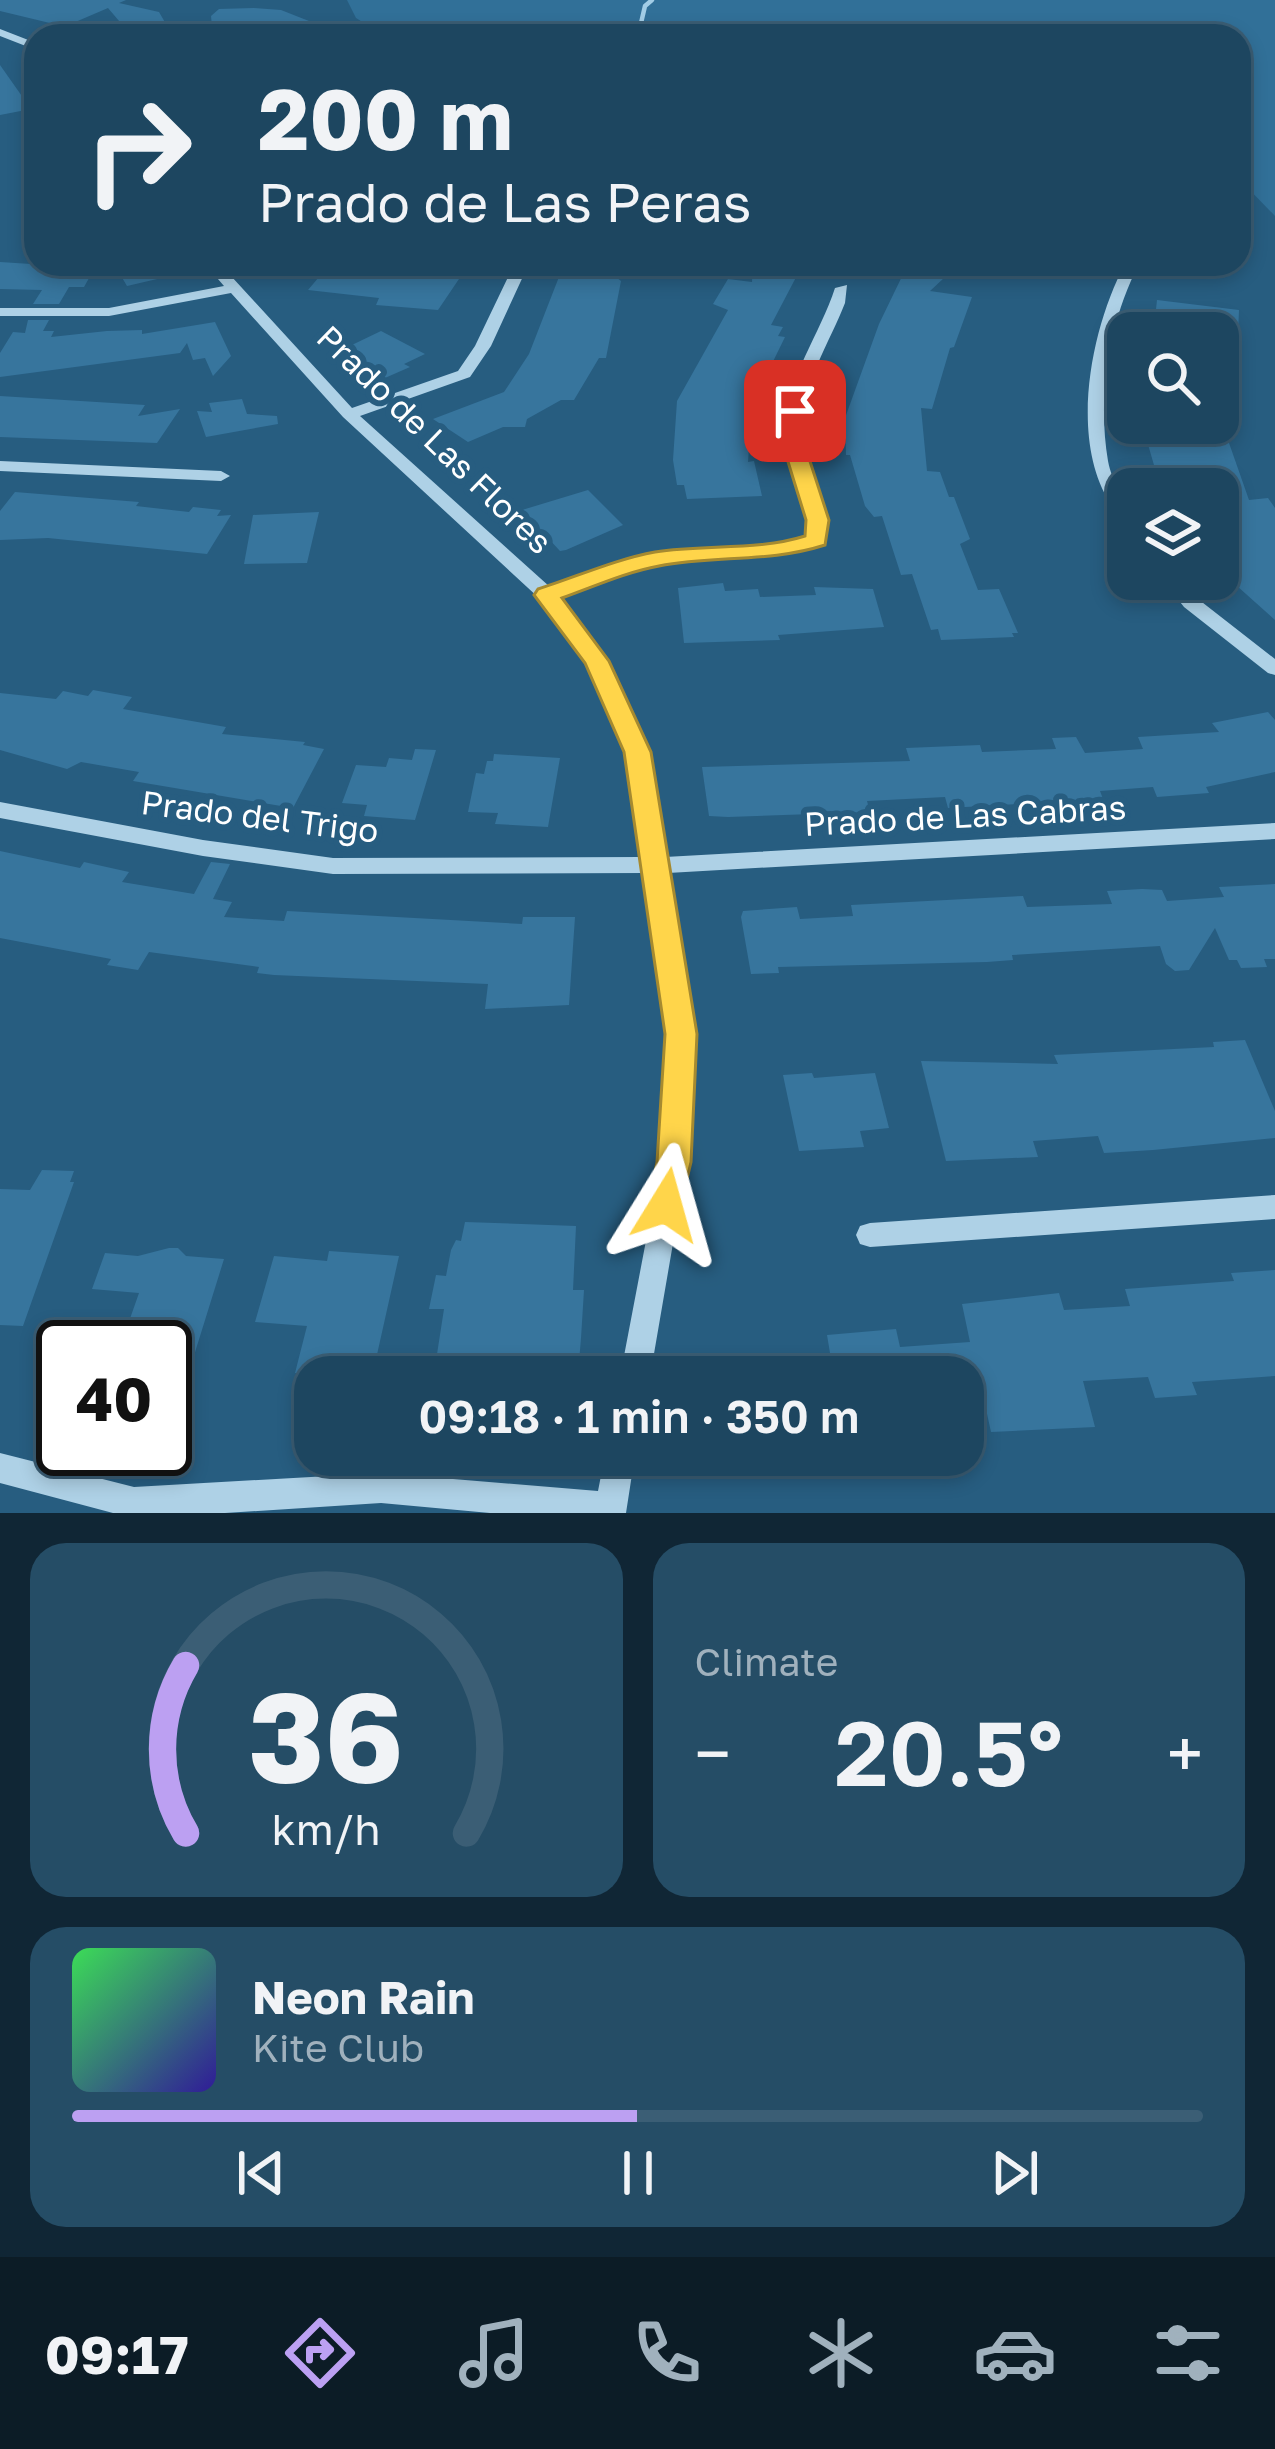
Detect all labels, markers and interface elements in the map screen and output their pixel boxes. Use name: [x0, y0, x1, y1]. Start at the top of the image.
text: 200 m: [258, 68, 513, 168]
icon: right: [60, 72, 216, 228]
text: Prado de Las Peras: [258, 169, 751, 234]
map controls: [1107, 312, 1239, 600]
button: search: [1107, 312, 1239, 444]
street label: Prado de Las Flores: [310, 317, 560, 561]
pin: [744, 360, 846, 462]
icon: arrive: [762, 378, 828, 444]
button: layers: [1107, 468, 1239, 600]
street label: Prado del Trigo: [139, 782, 381, 850]
street label: Prado de Las Cabras: [803, 787, 1127, 843]
position arrow: [603, 1142, 729, 1268]
speed limit sign: 40: [36, 1320, 192, 1476]
text: 09:18 · 1 min · 350 m: [419, 1389, 859, 1443]
text: Climate: [695, 1638, 838, 1685]
text: 36: [249, 1660, 404, 1809]
text: 20.5°: [835, 1698, 1063, 1806]
text: −: [695, 1713, 731, 1793]
text: +: [1167, 1713, 1203, 1793]
text: km/h: [272, 1803, 381, 1854]
text: Neon Rain: [252, 1970, 475, 2024]
text: Kite Club: [252, 2024, 424, 2071]
icon: previous: [228, 2140, 294, 2206]
icon: pause: [605, 2140, 671, 2206]
icon: next: [982, 2140, 1048, 2206]
icon: directions: [278, 2311, 362, 2395]
icon: music: [452, 2311, 536, 2395]
icon: phone: [625, 2311, 709, 2395]
icon: climate: [799, 2311, 883, 2395]
icon: car: [973, 2311, 1057, 2395]
icon: filters: [1146, 2311, 1230, 2395]
text: 09:17: [45, 2321, 189, 2386]

